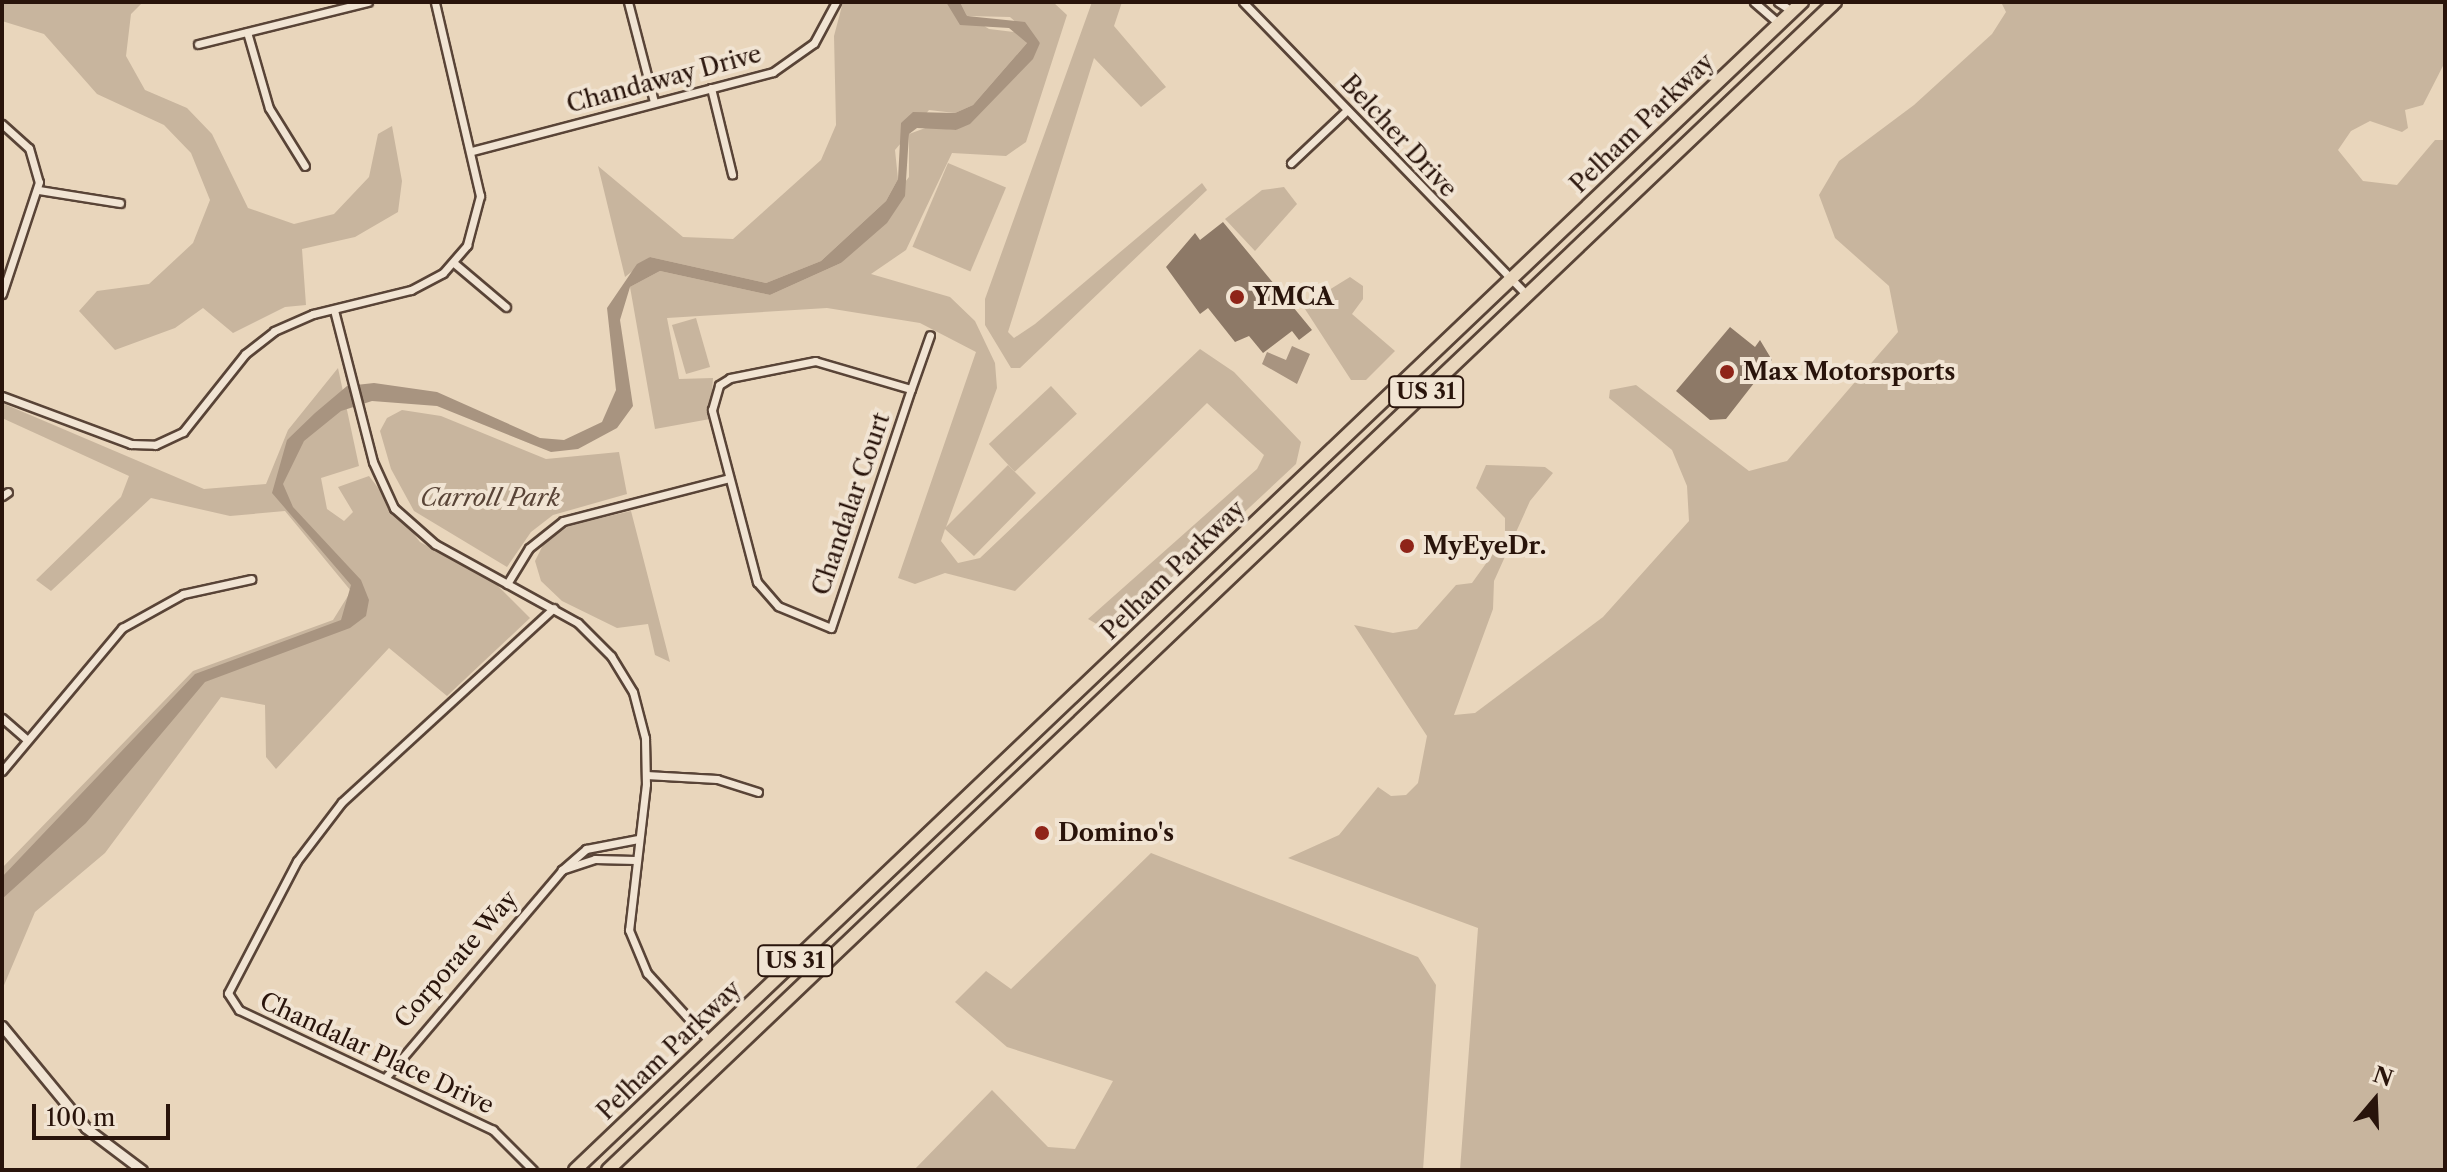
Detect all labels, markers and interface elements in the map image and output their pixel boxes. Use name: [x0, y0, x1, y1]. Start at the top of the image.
street label: Chandaway Drive: [563, 39, 765, 119]
street label: Pelham Parkway: [1564, 47, 1720, 199]
street label: Belcher Drive: [1335, 69, 1463, 203]
place label: YMCA: [1253, 283, 1334, 311]
marker: YMCA: [1228, 288, 1246, 306]
place label: Max Motorsports: [1743, 358, 1956, 386]
marker: Max Motorsports: [1718, 363, 1736, 381]
road number: US 31: [1388, 374, 1464, 410]
street label: Chandalar Court: [806, 409, 896, 599]
park label: Carroll Park: [420, 484, 560, 512]
street label: Pelham Parkway: [1095, 494, 1251, 646]
place label: MyEyeDr.: [1423, 532, 1547, 560]
marker: MyEyeDr.: [1398, 537, 1416, 555]
place label: Domino's: [1058, 819, 1174, 847]
marker: Domino's: [1033, 824, 1051, 842]
street label: Corporate Way: [388, 884, 524, 1034]
road number: US 31: [757, 943, 833, 979]
street label: Pelham Parkway: [591, 974, 747, 1126]
street label: Chandalar Place Drive: [255, 986, 499, 1120]
north arrow: [2335, 1060, 2415, 1140]
text: N: [2370, 1061, 2396, 1093]
scale bar: [36, 1088, 174, 1138]
text: 100 m: [46, 1103, 115, 1132]

